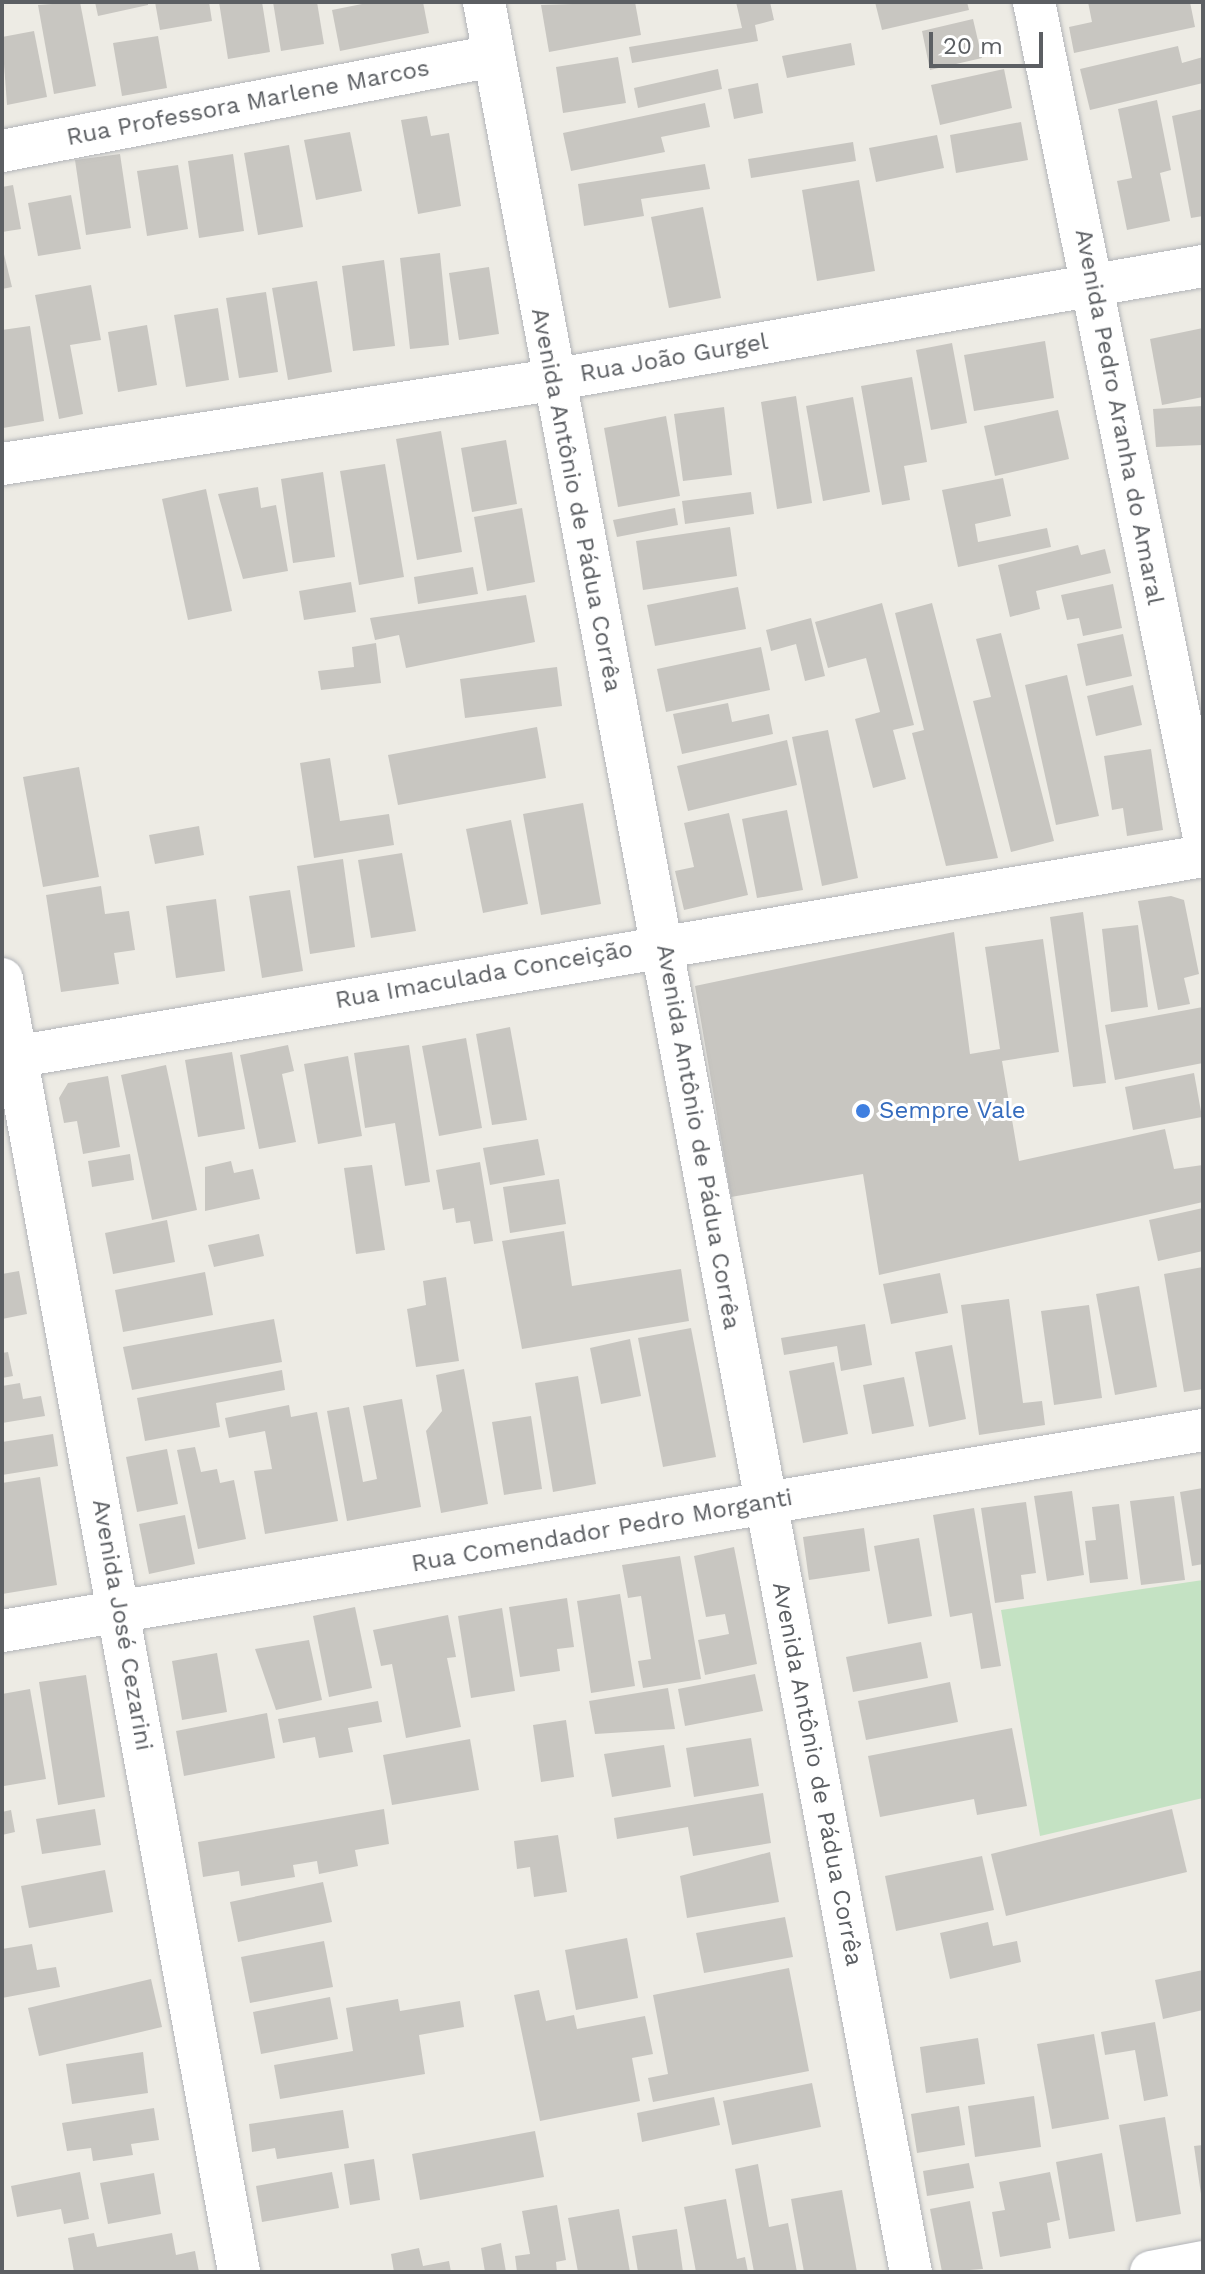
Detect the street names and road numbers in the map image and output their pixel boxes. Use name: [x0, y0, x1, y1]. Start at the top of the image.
street label: Rua Professora Marlene Marcos: [64, 54, 432, 152]
street label: Avenida Pedro Aranha do Amaral: [1068, 225, 1170, 609]
street label: Avenida Antônio de Pádua Corrêa: [524, 305, 628, 695]
street label: Rua João Gurgel: [577, 327, 771, 389]
street label: Rua Imaculada Conceição: [333, 935, 635, 1015]
street label: Avenida Antônio de Pádua Corrêa: [650, 941, 746, 1333]
street label: Rua Comendador Pedro Morganti: [409, 1483, 795, 1579]
street label: Avenida José Cezarini: [86, 1496, 158, 1754]
street label: Avenida Antônio de Pádua Corrêa: [765, 1579, 869, 1969]

